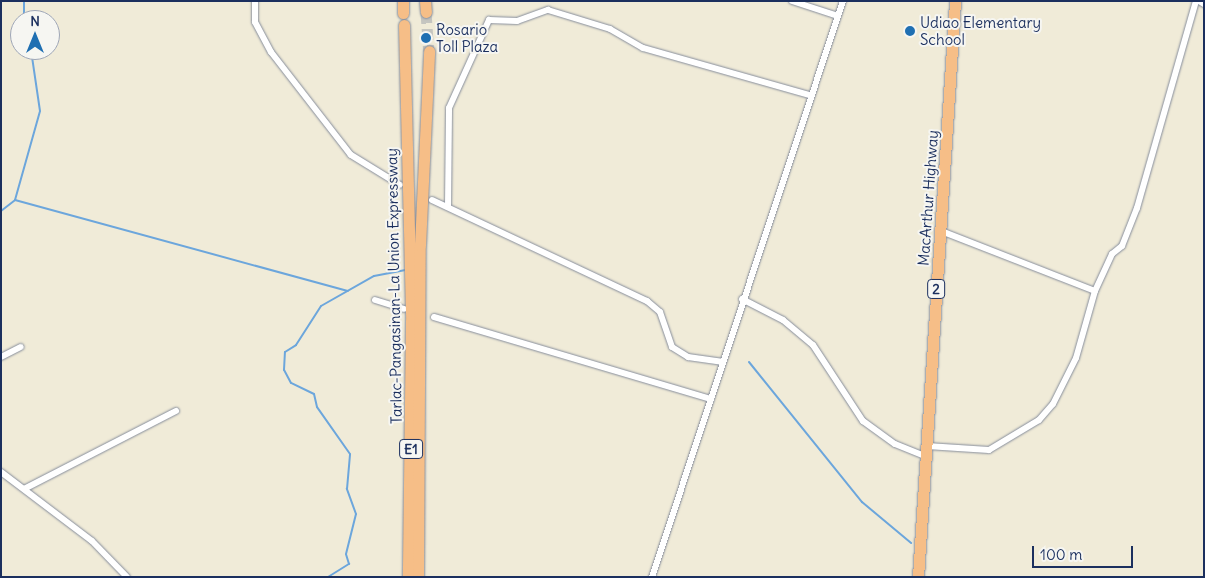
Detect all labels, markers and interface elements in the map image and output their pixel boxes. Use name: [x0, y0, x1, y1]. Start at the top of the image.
north arrow: [10, 10, 60, 60]
text: N: [30, 12, 40, 30]
place label: Udiao Elementary School: [920, 13, 1041, 48]
place label: Rosario Toll Plaza: [436, 20, 498, 55]
marker: Udiao Elementary School: [904, 25, 916, 37]
marker: Rosario Toll Plaza: [420, 32, 432, 44]
street label: MacArthur Highway: [914, 130, 942, 266]
street label: Tarlac-Pangasinan-La Union Expressway: [383, 148, 405, 424]
road number: 2: [926, 278, 946, 300]
road number: E1: [398, 438, 424, 460]
scale bar: [1035, 536, 1136, 568]
text: 100 m: [1040, 545, 1082, 564]

